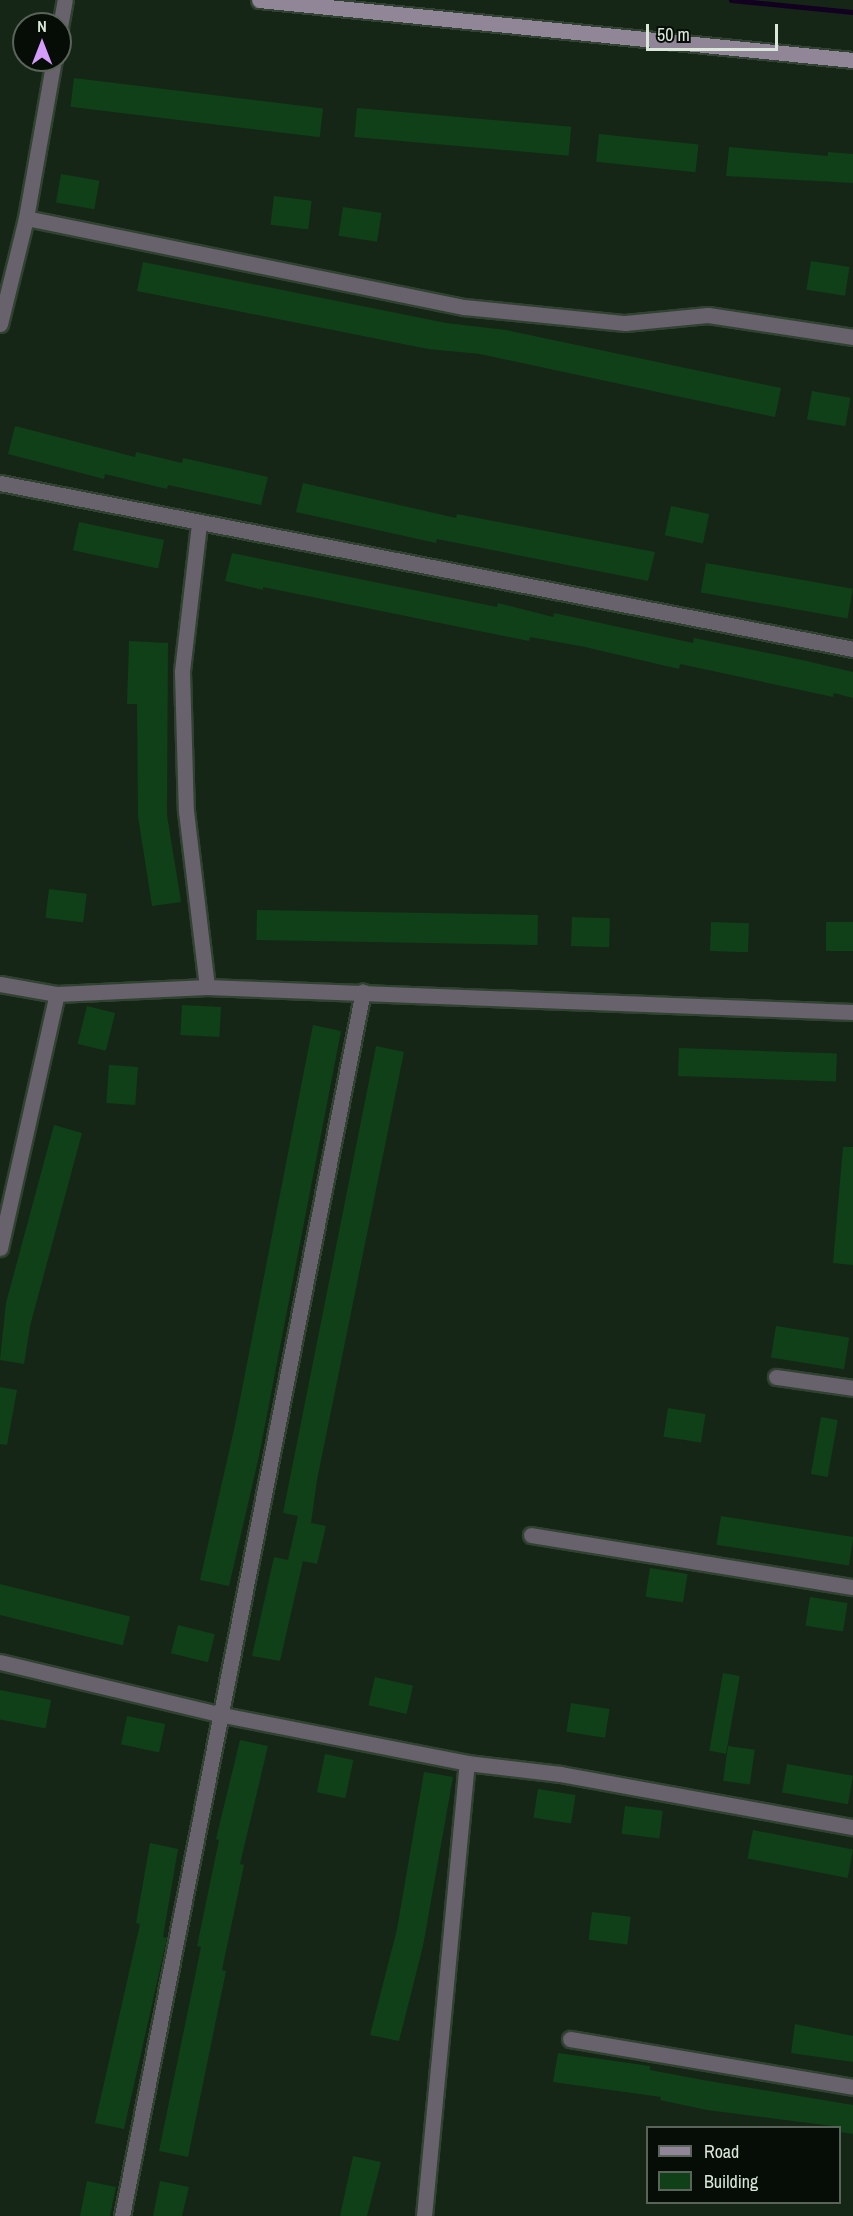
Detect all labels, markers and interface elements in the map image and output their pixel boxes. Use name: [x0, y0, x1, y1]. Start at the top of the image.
north arrow: [12, 12, 72, 72]
scale bar: [649, 12, 781, 50]
text: N: [37, 15, 47, 37]
text: 50 m: [657, 22, 690, 47]
legend: [646, 2126, 841, 2204]
text: Road: [704, 2139, 739, 2164]
text: Building: [704, 2169, 758, 2194]

